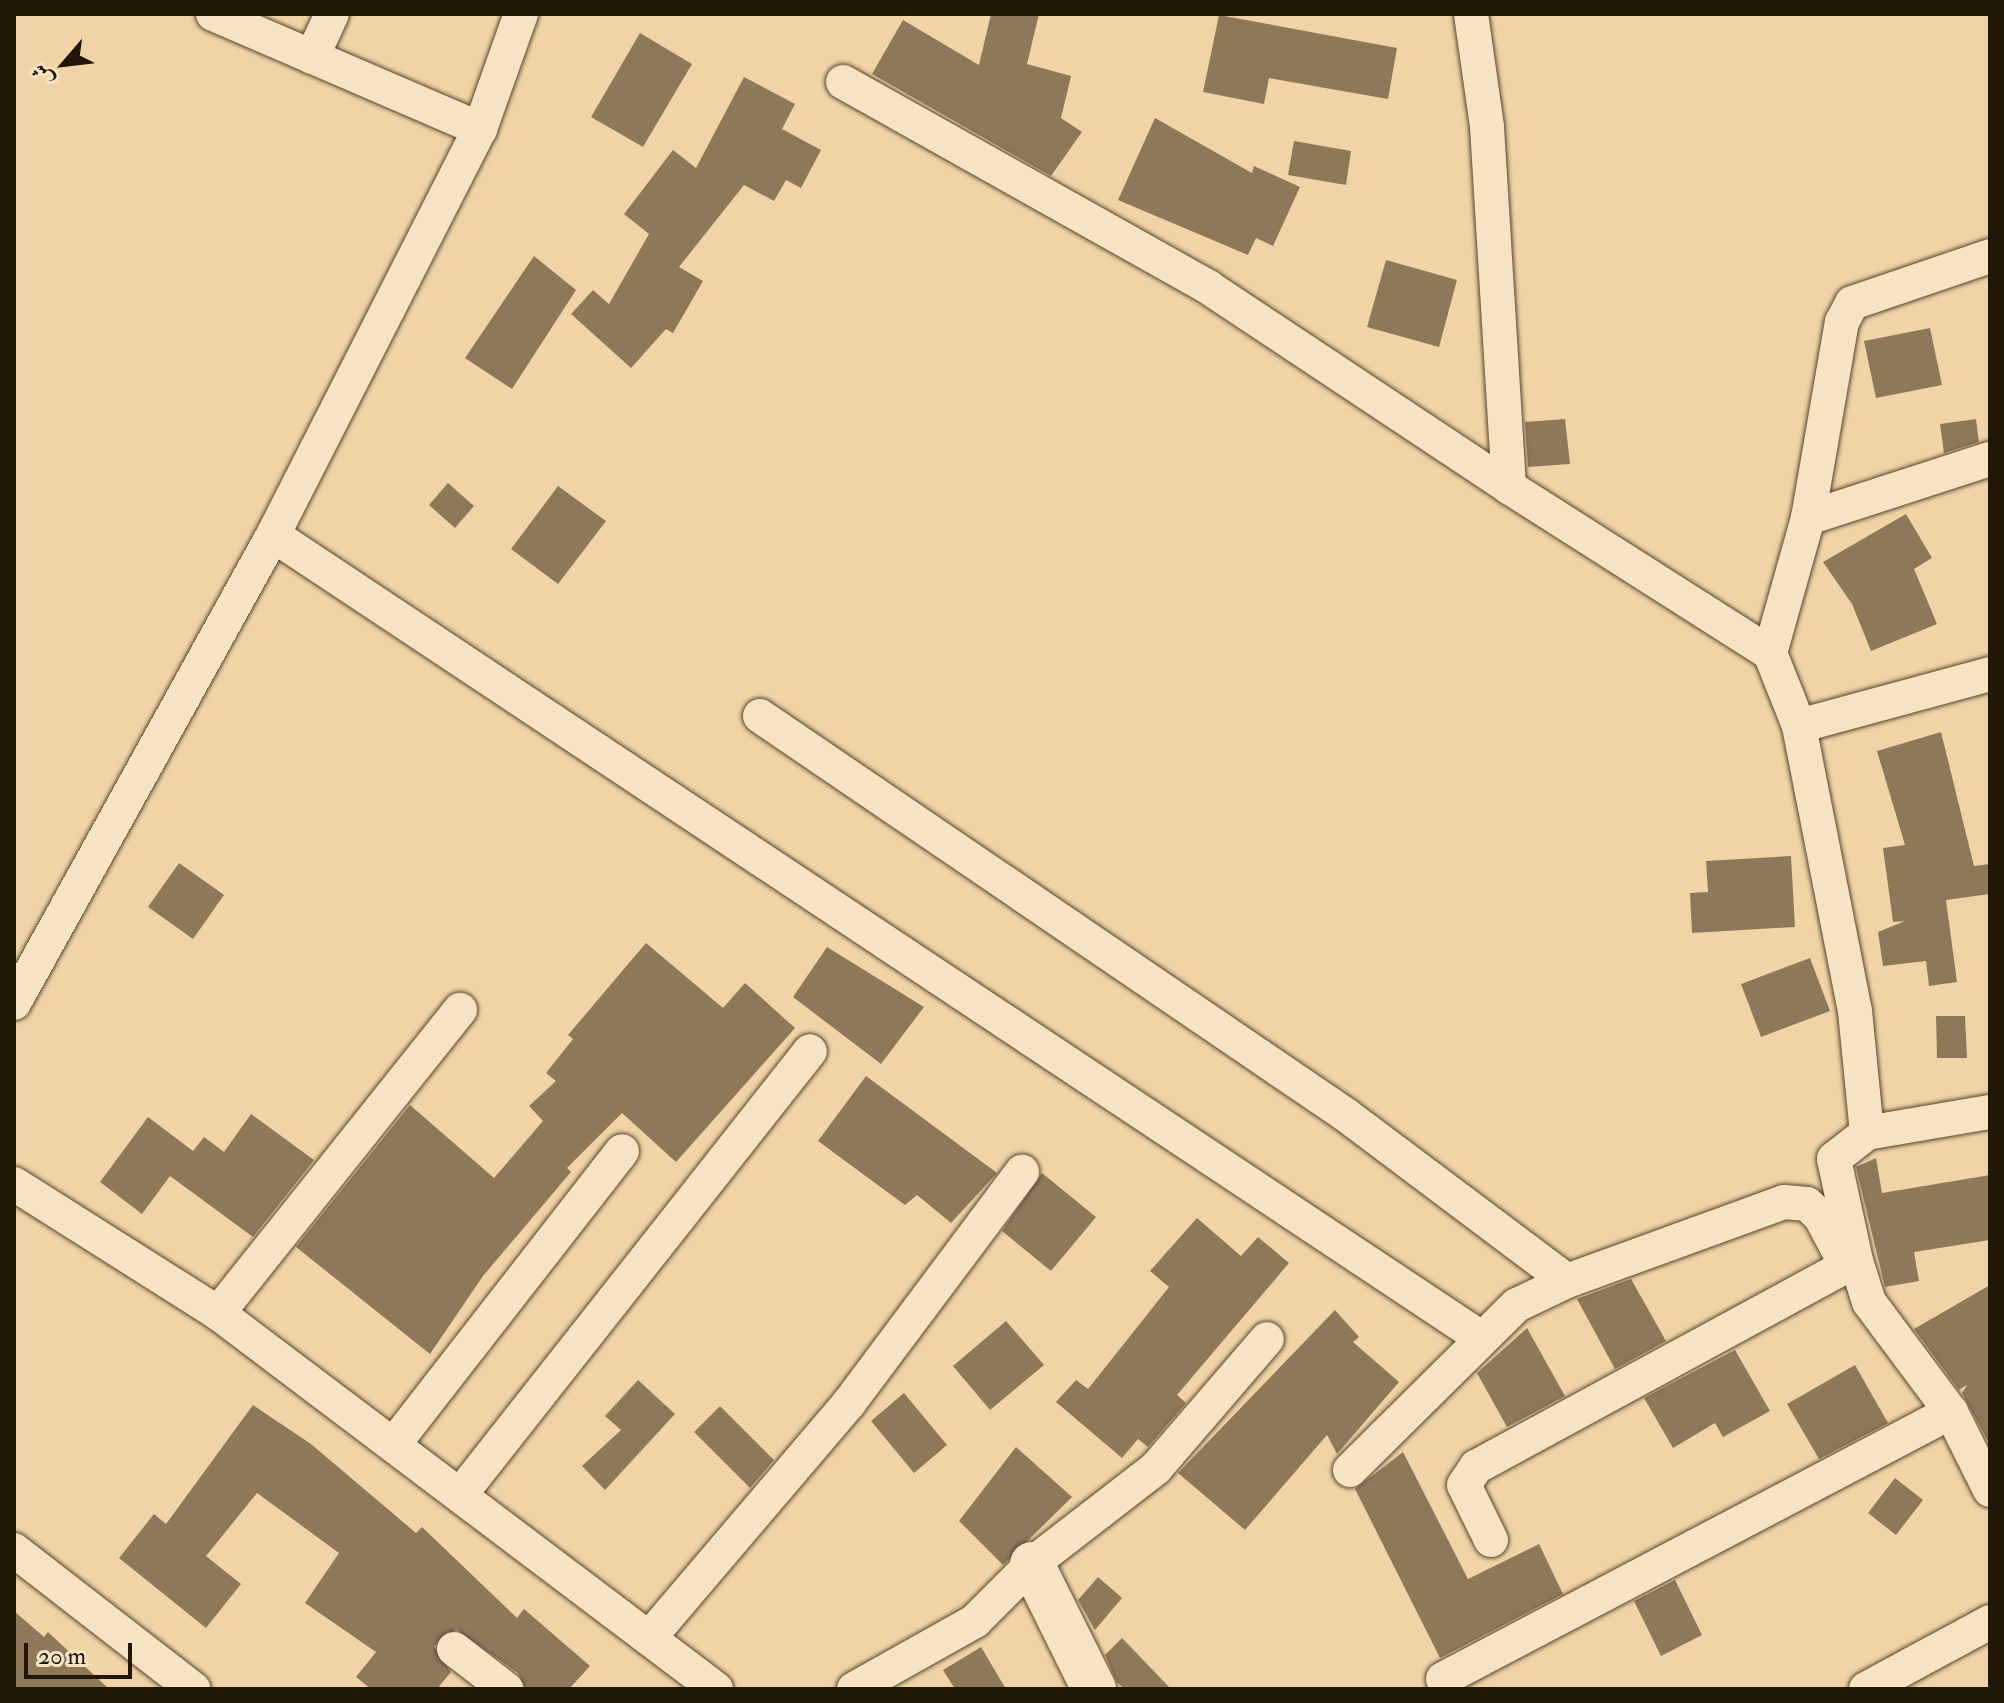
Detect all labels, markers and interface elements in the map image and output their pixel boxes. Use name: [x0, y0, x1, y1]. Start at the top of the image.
north arrow: [24, 24, 104, 104]
text: ش: [25, 59, 60, 91]
scale bar: [28, 1627, 136, 1677]
text: 20 m: [38, 1641, 86, 1672]

